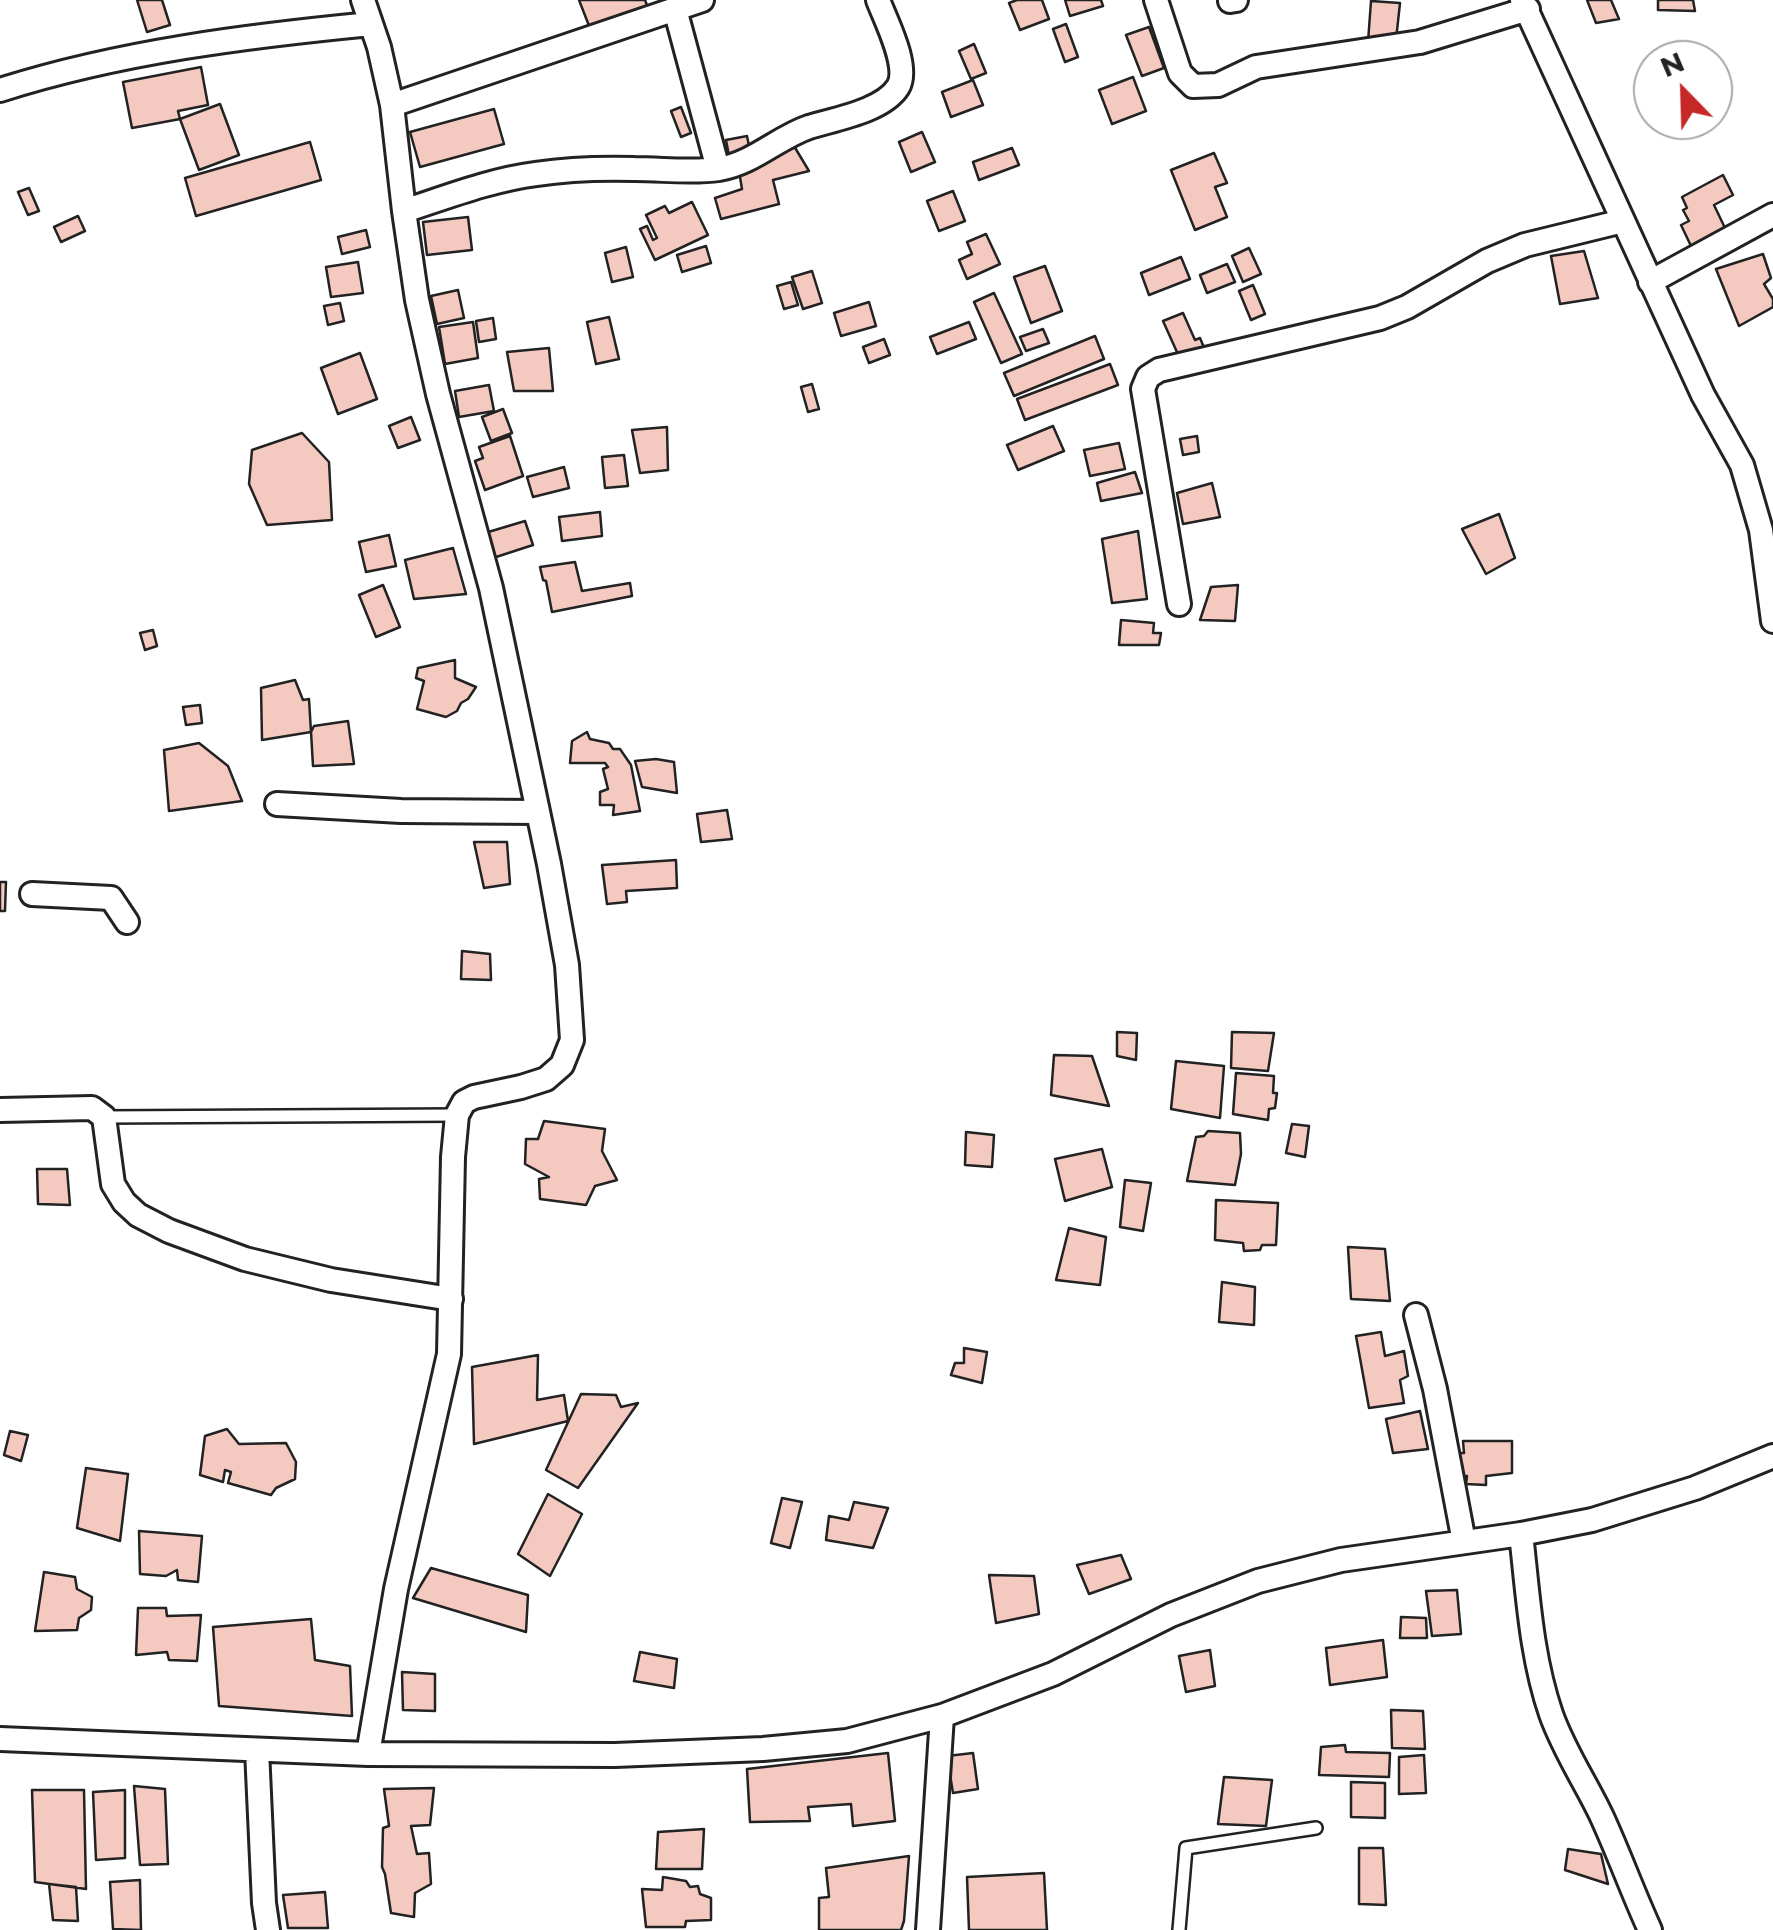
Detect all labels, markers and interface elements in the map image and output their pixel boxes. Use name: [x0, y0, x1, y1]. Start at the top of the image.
north arrow: [1633, 40, 1733, 140]
text: N: [1655, 44, 1689, 84]

